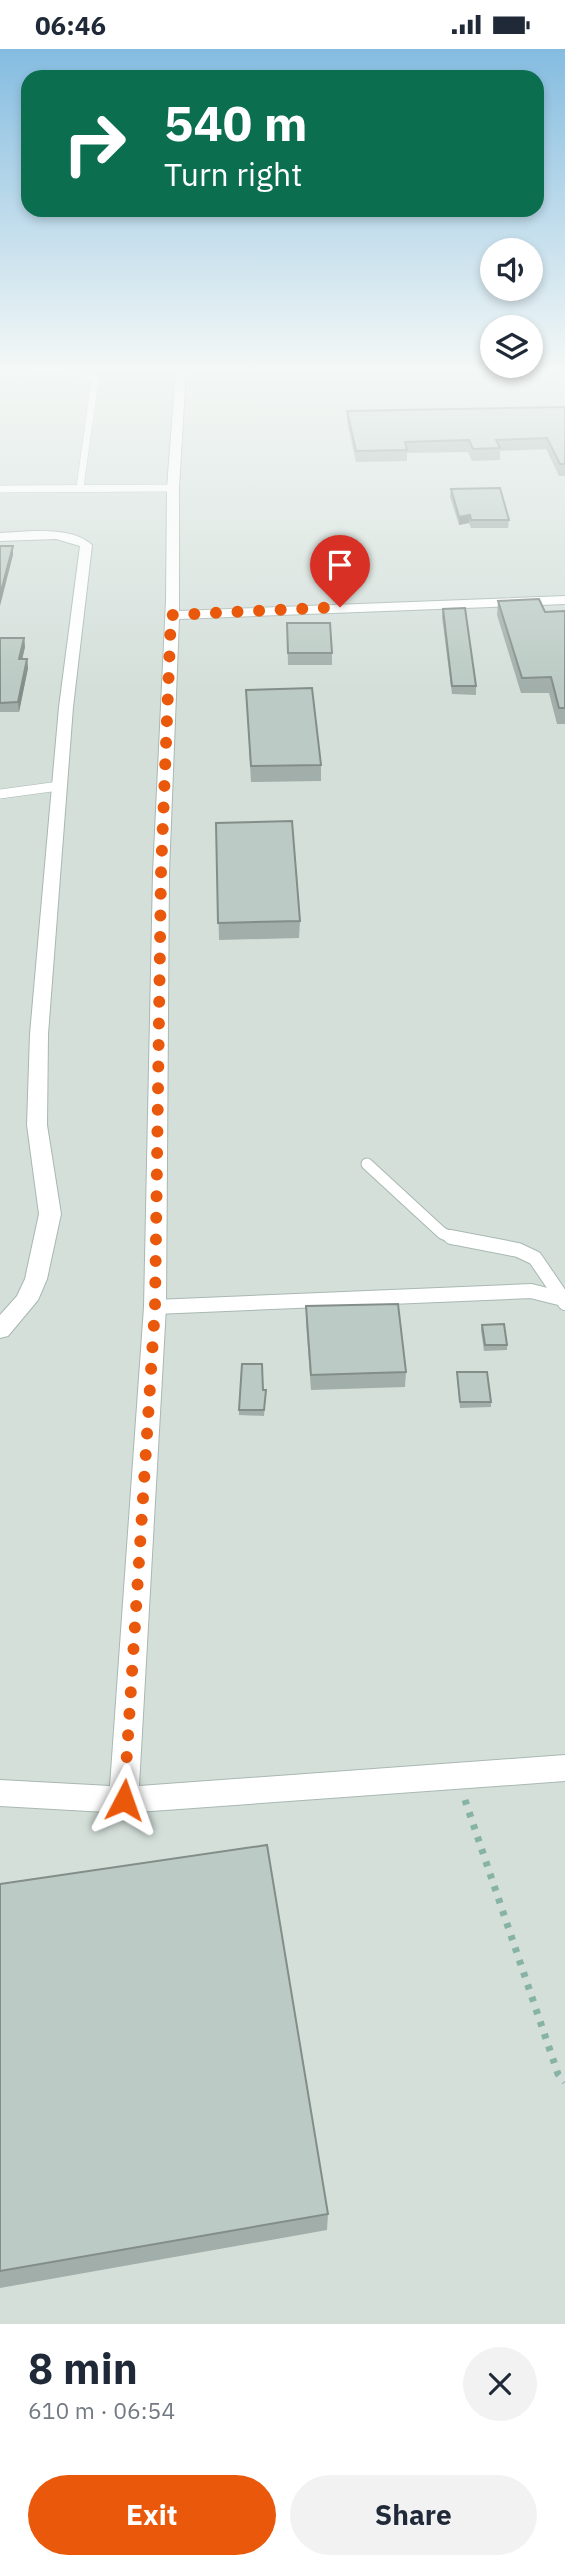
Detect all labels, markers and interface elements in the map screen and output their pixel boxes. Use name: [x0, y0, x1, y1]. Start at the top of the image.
text: 06:46: [35, 8, 106, 42]
text: 540 m: [164, 91, 308, 154]
icon: right: [49, 98, 140, 189]
text: Turn right: [164, 153, 302, 195]
map controls: [480, 238, 543, 378]
button: sound: [480, 238, 543, 301]
button: layers: [480, 315, 543, 378]
pin: [310, 535, 370, 607]
icon: arrive: [321, 546, 359, 584]
position arrow: [87, 1763, 161, 1837]
text: 8 min: [28, 2341, 138, 2396]
button: close: [463, 2347, 537, 2421]
text: 610 m · 06:54: [28, 2395, 175, 2425]
button: Exit: [28, 2475, 276, 2555]
button: Share: [290, 2475, 537, 2555]

